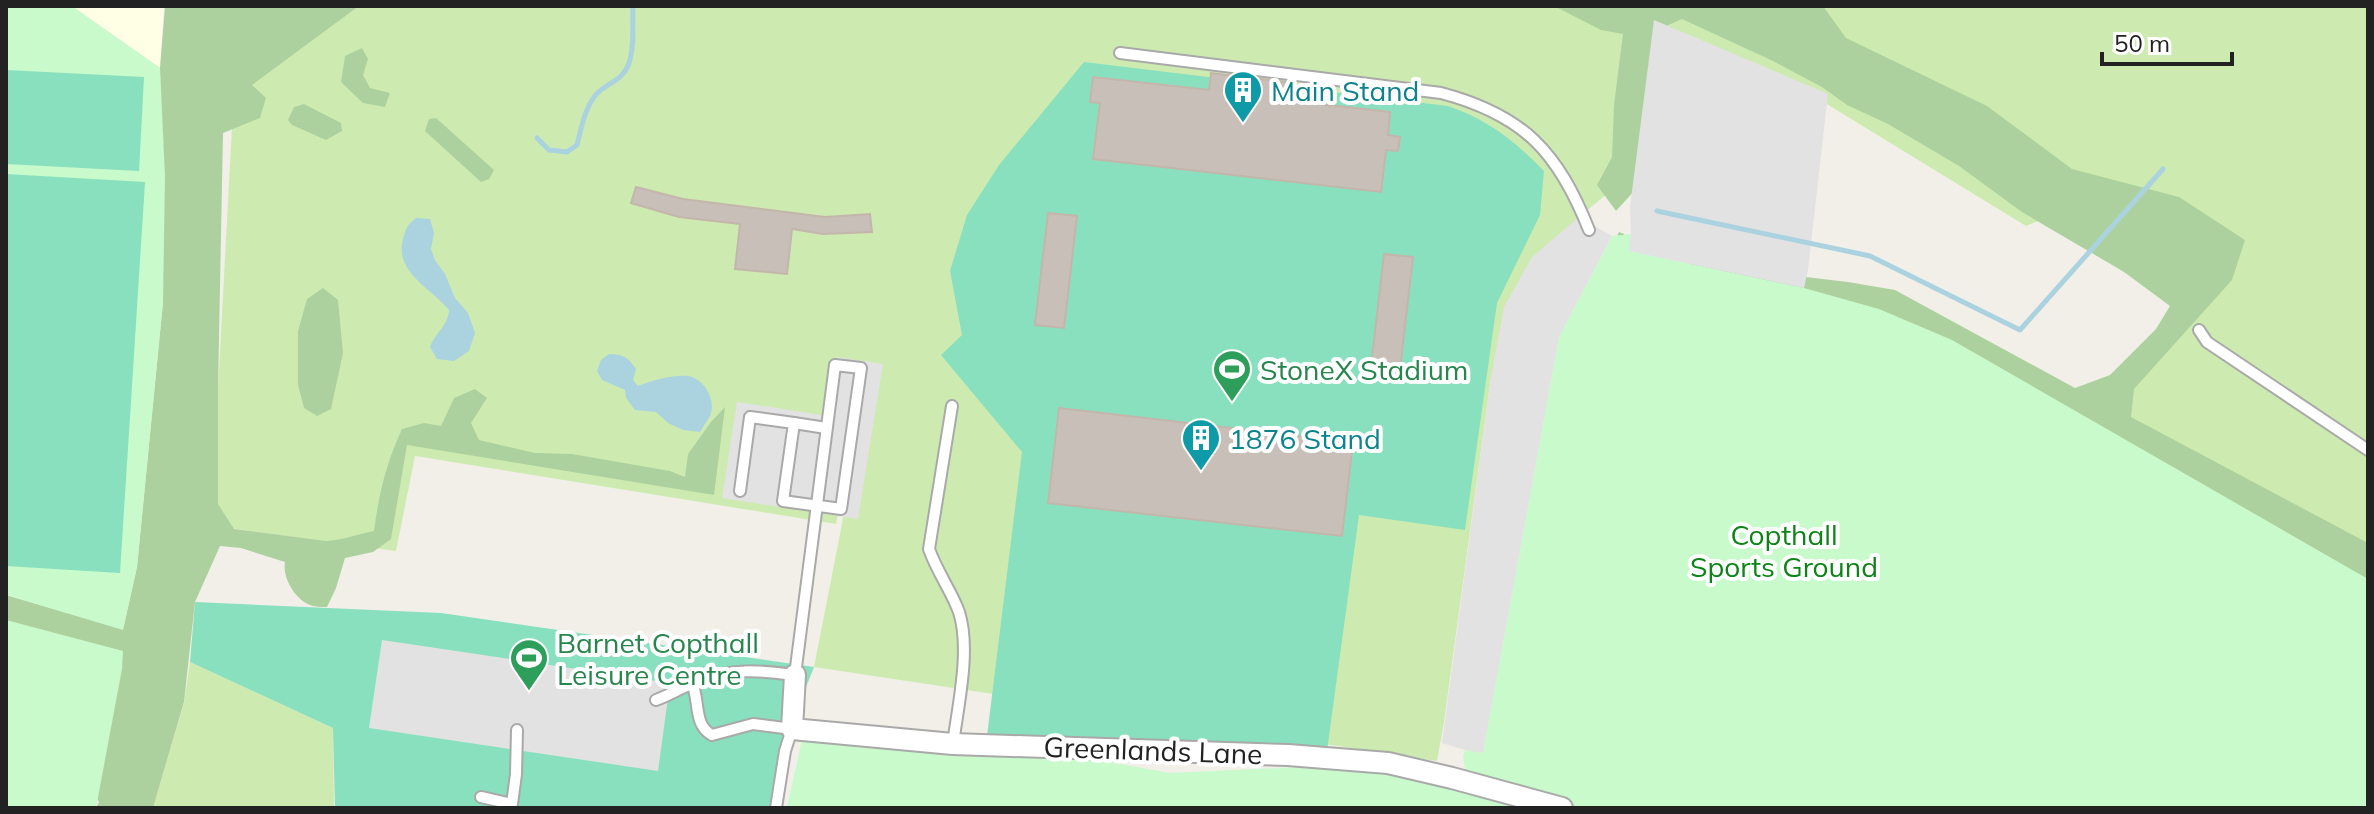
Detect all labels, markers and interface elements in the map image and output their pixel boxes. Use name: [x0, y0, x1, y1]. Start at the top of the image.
scale bar: [2102, 16, 2232, 66]
text: 50 m: [2114, 28, 2170, 58]
building icon: Main Stand: [1222, 69, 1264, 124]
place label: Main Stand: [1271, 73, 1419, 108]
sports icon: StoneX Stadium: [1211, 348, 1253, 403]
place label: StoneX Stadium: [1260, 352, 1468, 387]
building icon: 1876 Stand: [1180, 417, 1222, 472]
place label: 1876 Stand: [1229, 421, 1381, 456]
park label: Copthall Sports Ground: [1690, 517, 1878, 584]
place label: Barnet Copthall Leisure Centre: [557, 625, 759, 692]
sports icon: Barnet Copthall Leisure Centre: [508, 637, 550, 692]
street label: Greenlands Lane: [1043, 729, 1263, 771]

